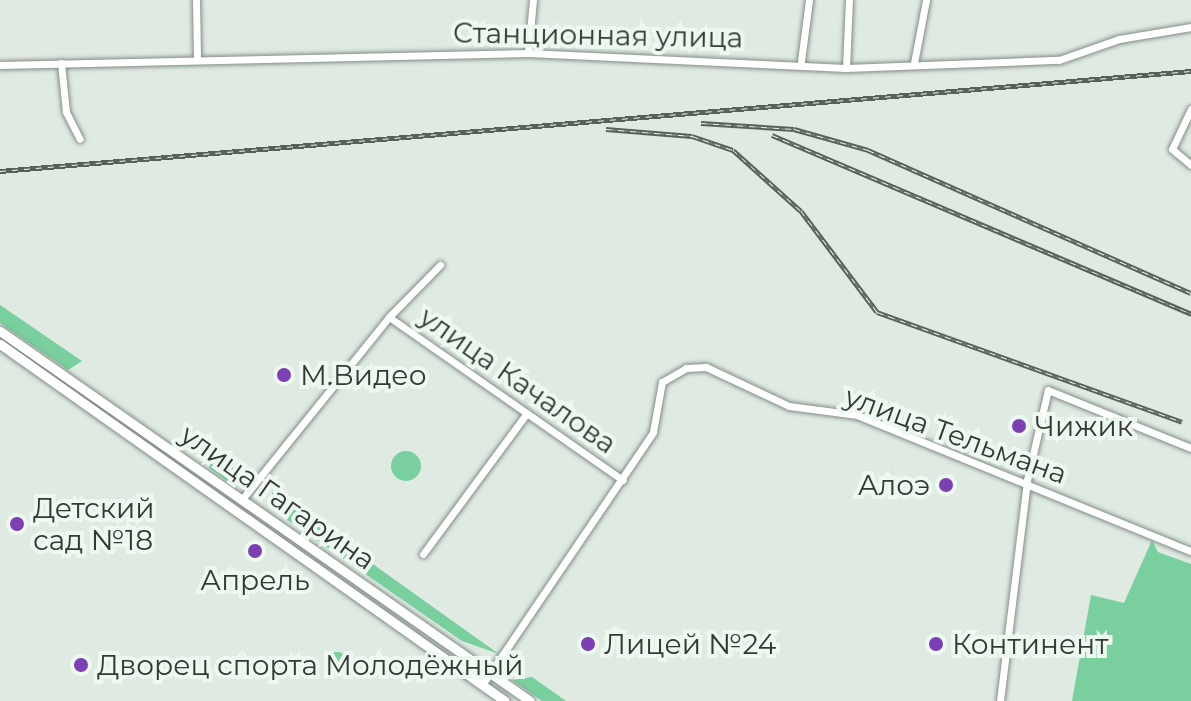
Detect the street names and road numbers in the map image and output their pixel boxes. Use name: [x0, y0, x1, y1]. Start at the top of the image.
street label: Станционная улица: [453, 16, 743, 54]
street label: улица Качалова: [413, 300, 623, 460]
street label: улица Тельмана: [840, 379, 1072, 491]
street label: улица Гагарина: [174, 417, 382, 577]

